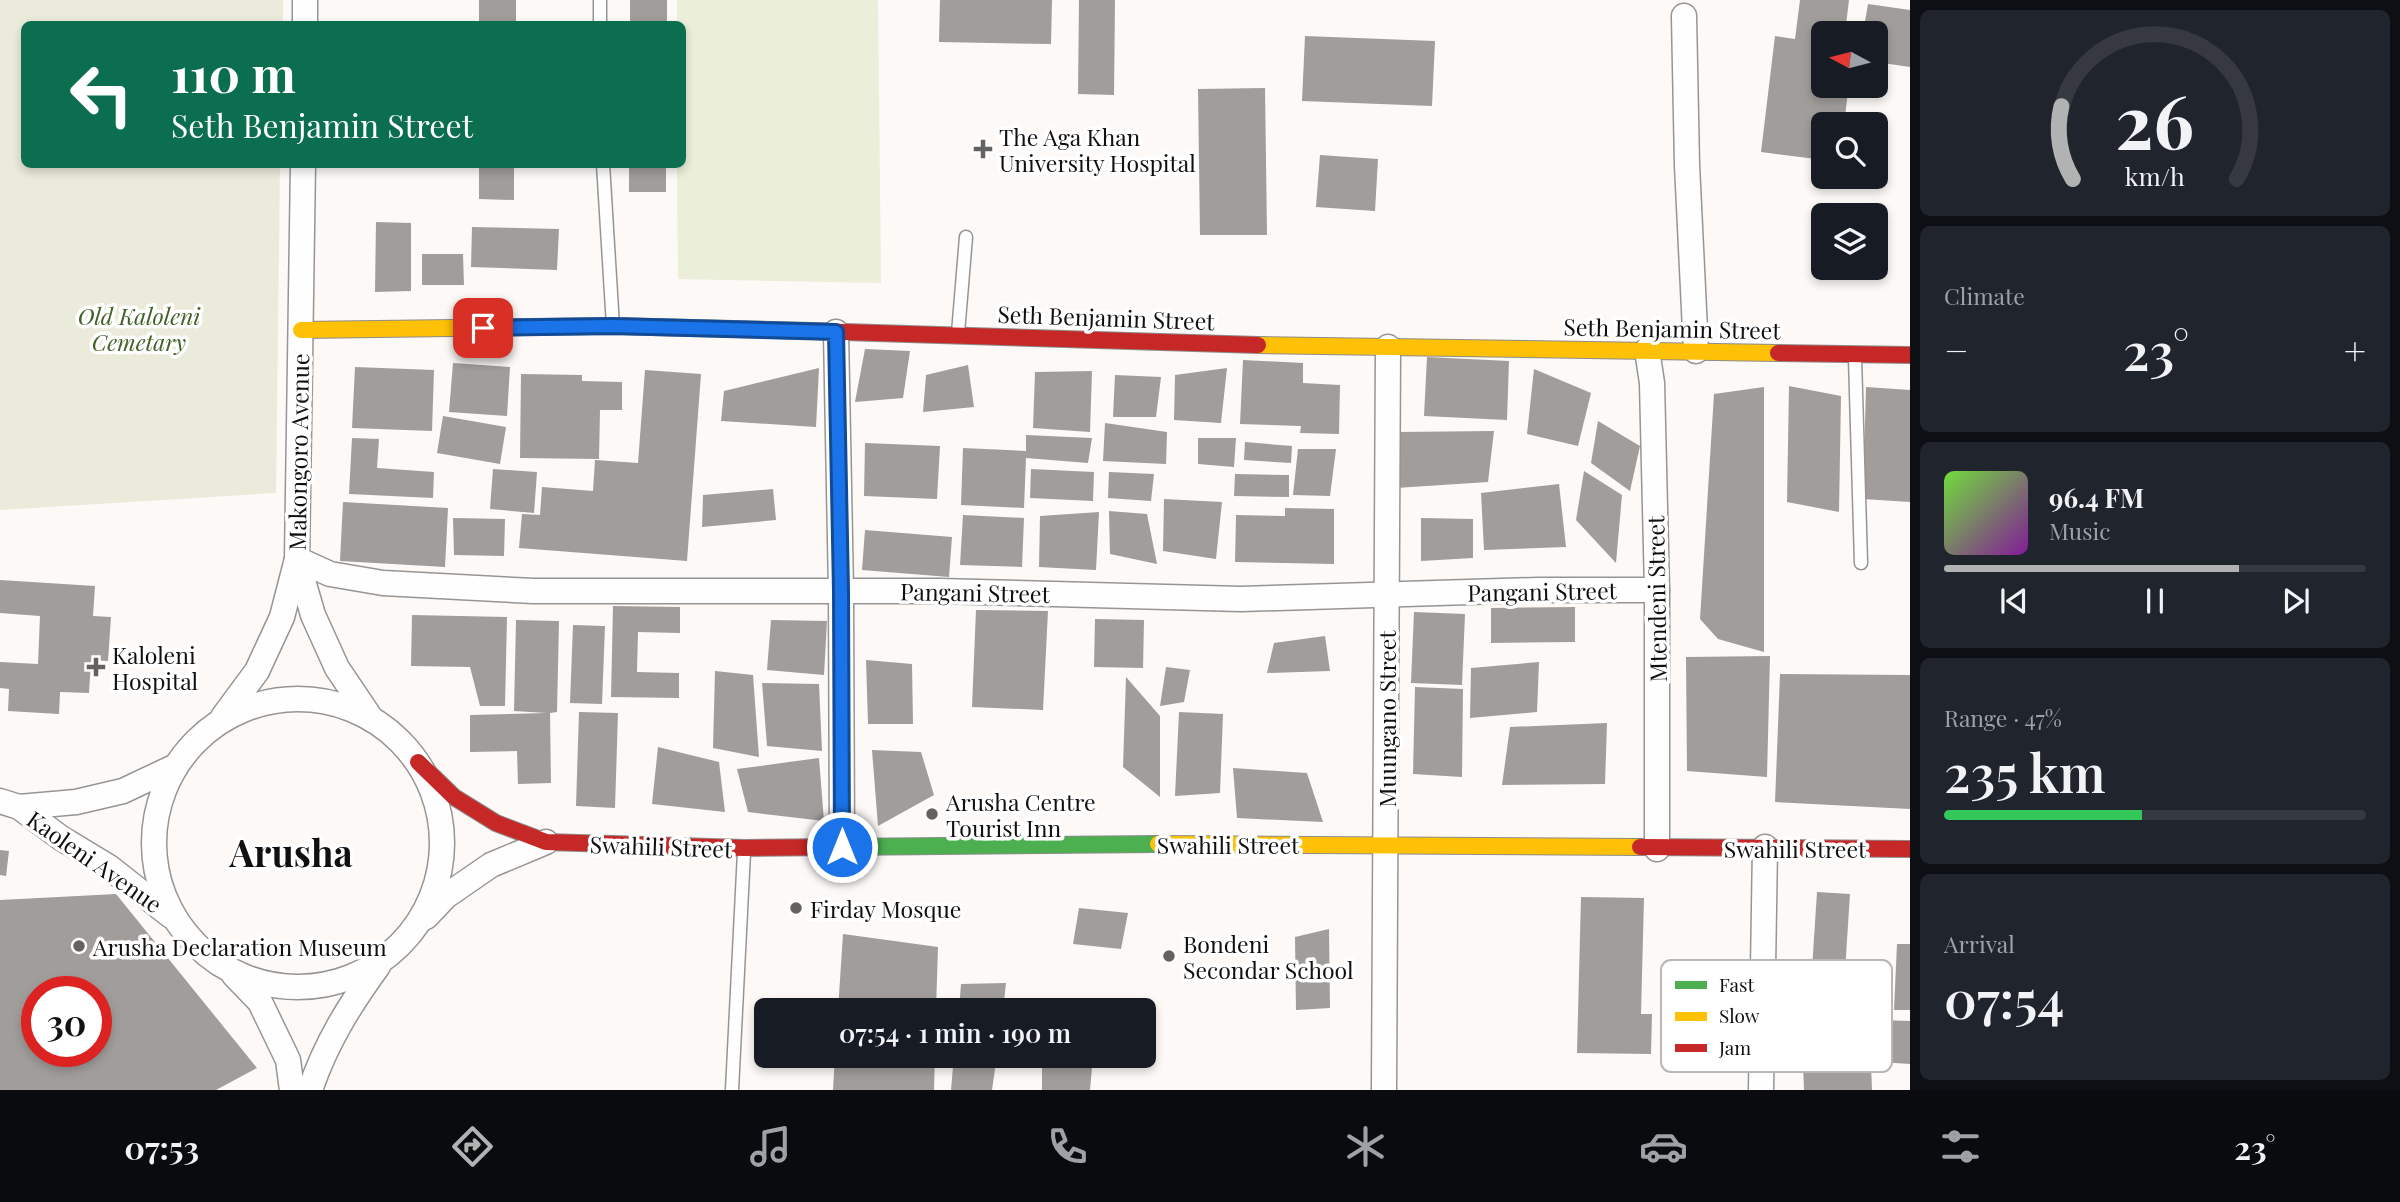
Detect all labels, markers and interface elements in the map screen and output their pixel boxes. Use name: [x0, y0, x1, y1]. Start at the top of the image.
north arrow: [1811, 21, 1888, 98]
map controls: [1811, 21, 1888, 280]
text: 110 m: [171, 40, 296, 105]
icon: left: [56, 49, 147, 140]
text: 26: [2116, 70, 2194, 167]
text: Seth Benjamin Street: [171, 103, 473, 146]
button: search: [1811, 112, 1888, 189]
place label: The Aga Khan University Hospital: [999, 121, 1196, 178]
marker: The Aga Khan University Hospital: [973, 139, 993, 159]
text: km/h: [2125, 159, 2185, 192]
button: layers: [1811, 203, 1888, 280]
text: Climate: [1944, 280, 2025, 311]
pin: [453, 298, 513, 358]
street label: Seth Benjamin Street: [997, 298, 1216, 336]
park label: Old Kaloleni Cemetary: [78, 300, 201, 357]
icon: arrive: [464, 309, 502, 347]
street label: Seth Benjamin Street: [1563, 311, 1782, 345]
text: 23°: [2123, 315, 2189, 384]
text: −: [1944, 324, 1969, 375]
text: +: [2344, 324, 2366, 375]
street label: Makongoro Avenue: [281, 353, 315, 551]
text: 96.4 FM: [2049, 480, 2144, 515]
street label: Mtendeni Street: [1639, 515, 1673, 682]
text: Music: [2049, 515, 2110, 546]
street label: Pangani Street: [1467, 574, 1618, 608]
street label: Pangani Street: [900, 575, 1051, 609]
icon: previous: [1995, 582, 2033, 620]
icon: pause: [2136, 582, 2174, 620]
icon: next: [2277, 582, 2315, 620]
street label: Muungano Street: [1371, 630, 1402, 808]
place label: Kaloleni Hospital: [112, 639, 199, 696]
marker: Kaloleni Hospital: [86, 657, 106, 677]
text: Range · 47%: [1944, 702, 2062, 733]
text: 235 km: [1944, 737, 2106, 806]
place label: Arusha Centre Tourist Inn: [945, 786, 1096, 843]
street label: Kaoleni Avenue: [21, 803, 169, 919]
marker: Arusha Centre Tourist Inn: [924, 806, 940, 822]
position arrow: [805, 810, 879, 884]
district label: Arusha: [228, 827, 353, 876]
street label: Swahili Street: [589, 828, 734, 864]
street label: Swahili Street: [1157, 829, 1300, 860]
street label: Swahili Street: [1724, 833, 1867, 864]
place label: Firday Mosque: [810, 893, 961, 924]
marker: Firday Mosque: [788, 900, 804, 916]
place label: Bondeni Secondar School: [1183, 928, 1354, 985]
text: Arrival: [1944, 928, 2015, 959]
place label: Arusha Declaration Museum: [92, 931, 387, 962]
marker: Arusha Declaration Museum: [71, 938, 87, 954]
marker: Bondeni Secondar School: [1161, 948, 1177, 964]
legend: [1661, 960, 1892, 1072]
text: 07:54: [1944, 963, 2064, 1032]
text: Fast: [1719, 971, 1755, 997]
speed limit sign: 30: [21, 976, 112, 1067]
text: Slow: [1719, 1002, 1760, 1028]
text: 07:54 · 1 min · 190 m: [839, 1015, 1071, 1050]
text: Jam: [1718, 1034, 1751, 1060]
icon: directions: [448, 1122, 497, 1171]
icon: music: [746, 1122, 795, 1171]
icon: phone: [1043, 1122, 1092, 1171]
icon: climate: [1341, 1122, 1390, 1171]
icon: car: [1639, 1122, 1688, 1171]
icon: filters: [1936, 1122, 1985, 1171]
text: 07:53: [124, 1125, 199, 1168]
text: 23°: [2234, 1125, 2276, 1168]

